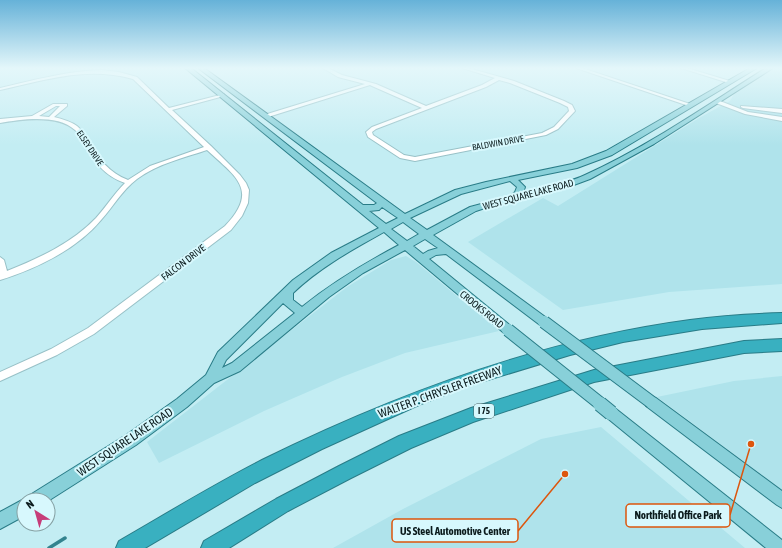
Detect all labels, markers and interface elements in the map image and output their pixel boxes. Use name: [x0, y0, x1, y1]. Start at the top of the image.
street label: ELSEY DRIVE: [75, 129, 105, 168]
street label: BALDWIN DRIVE: [471, 133, 525, 152]
street label: WEST SQUARE LAKE ROAD: [482, 177, 575, 212]
street label: FALCON DRIVE: [159, 242, 208, 282]
street label: CROOKS ROAD: [458, 289, 506, 331]
street label: WALTER P. CHRYSLER FREEWAY: [376, 363, 504, 421]
road number: I 75: [474, 404, 494, 418]
street label: WEST SQUARE LAKE ROAD: [75, 405, 176, 479]
north arrow: [16, 492, 56, 532]
text: N: [24, 497, 36, 511]
callout: Northfield Office Park: [626, 504, 730, 527]
text: Northfield Office Park: [634, 509, 722, 521]
callout: US Steel Automotive Center: [392, 519, 518, 542]
text: US Steel Automotive Center: [400, 525, 511, 537]

